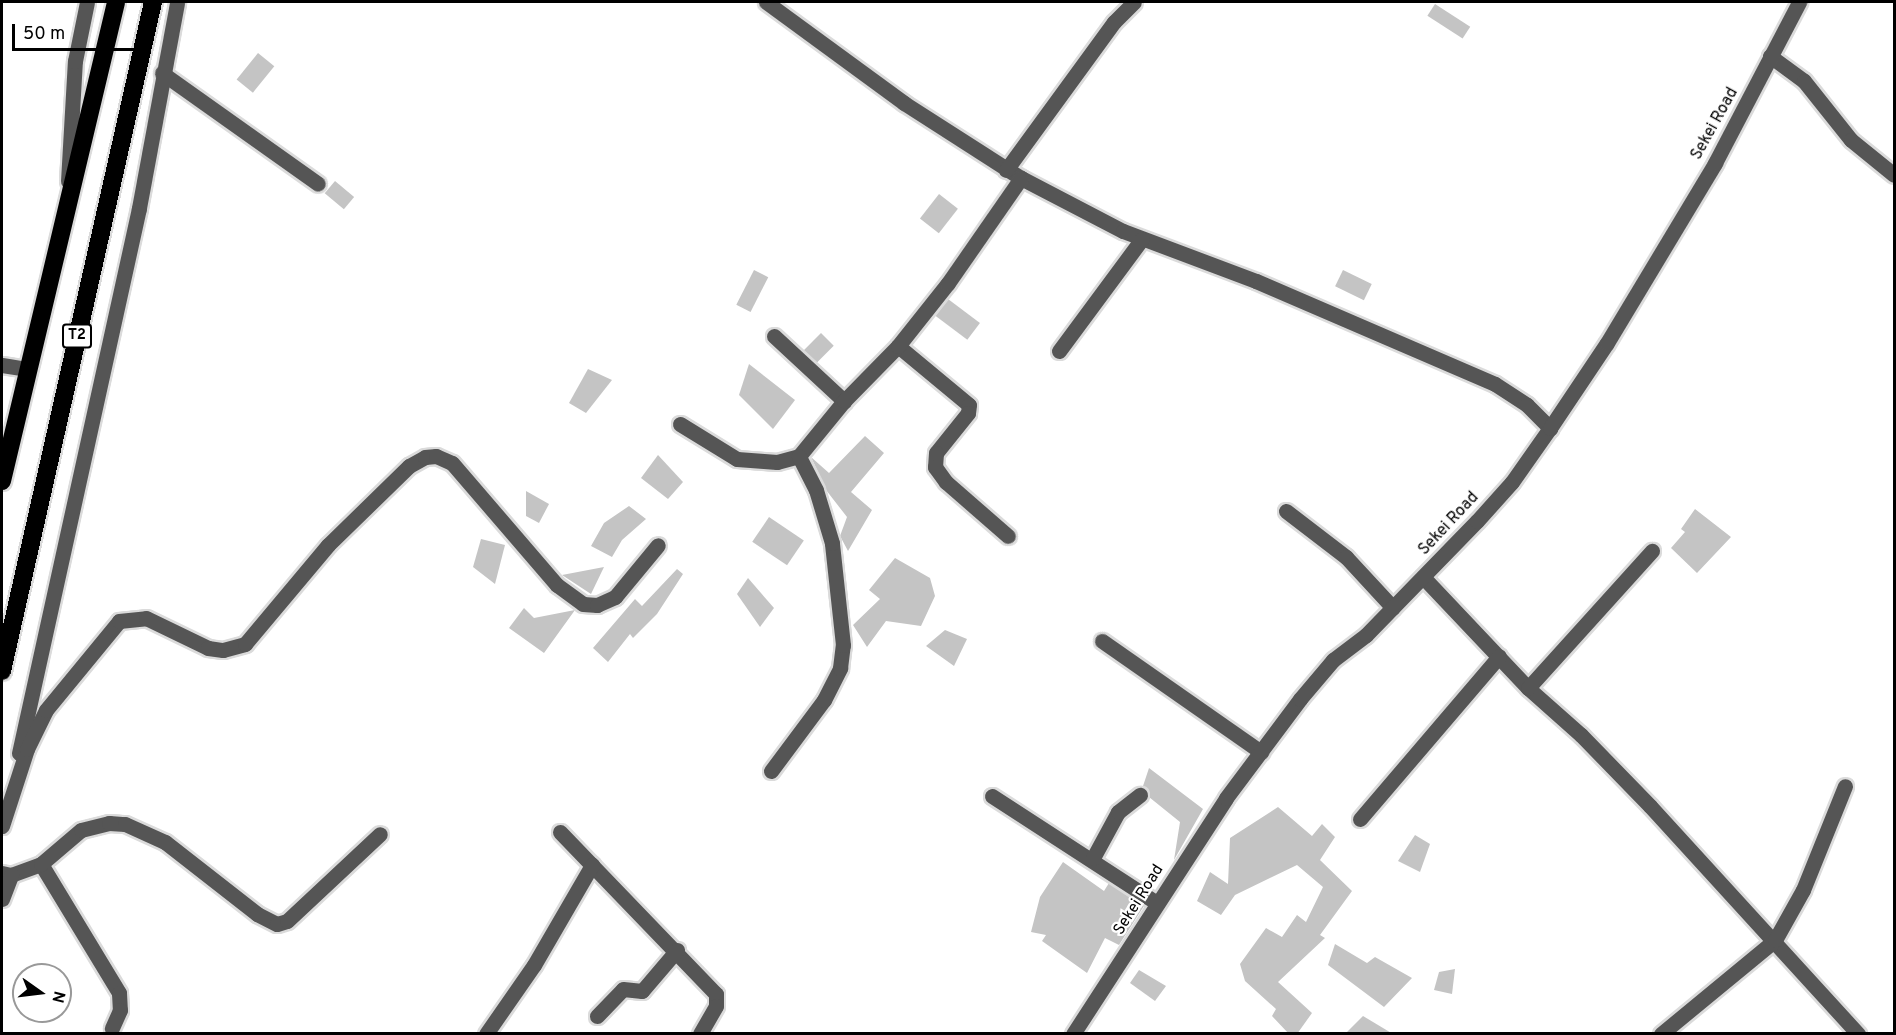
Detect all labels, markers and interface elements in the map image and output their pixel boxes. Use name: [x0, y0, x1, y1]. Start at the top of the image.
scale bar: [15, 12, 150, 50]
text: 50 m: [23, 23, 65, 46]
street label: Sekei Road: [1687, 85, 1743, 163]
road number: T2: [62, 324, 92, 348]
street label: Sekei Road: [1415, 488, 1483, 560]
street label: Sekei Road: [1110, 861, 1168, 939]
north arrow: [12, 963, 72, 1023]
text: N: [46, 989, 69, 1005]

